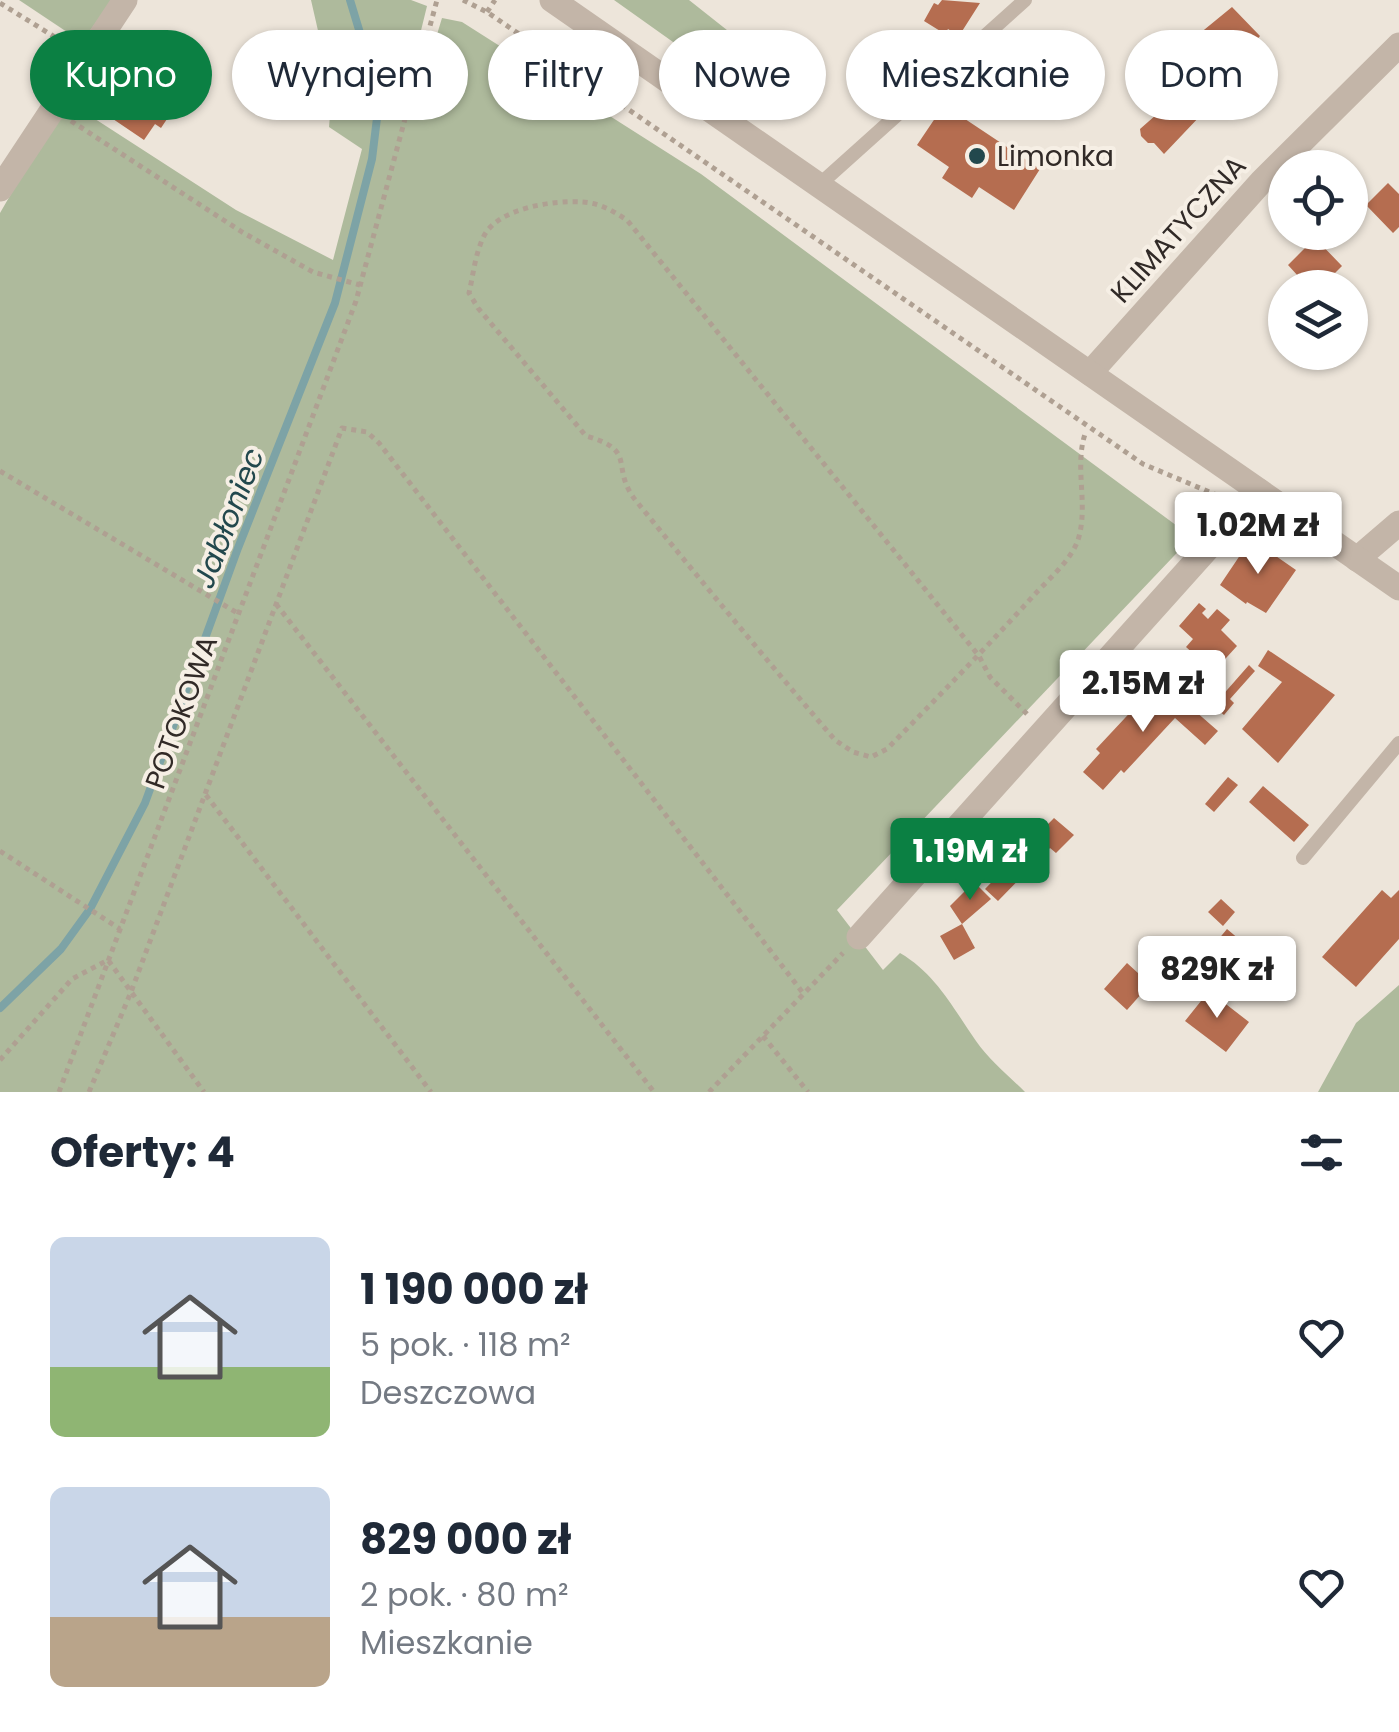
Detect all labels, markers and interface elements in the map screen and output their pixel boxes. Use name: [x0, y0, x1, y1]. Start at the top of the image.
chip: Kupno: [30, 30, 212, 120]
chip: Wynajem: [232, 30, 468, 120]
chip: Filtry: [488, 30, 639, 120]
chip: Nowe: [659, 30, 826, 120]
chip: Mieszkanie: [846, 30, 1105, 120]
chip: Dom: [1125, 30, 1278, 120]
place label: Limonka: [997, 137, 1114, 176]
marker: Limonka: [966, 145, 988, 167]
street label: KLIMATYCZNA: [1102, 147, 1255, 311]
map controls: [1268, 150, 1368, 370]
button: locate: [1268, 150, 1368, 250]
button: layers: [1268, 270, 1368, 370]
water label: Jabłoniec: [182, 442, 275, 594]
pin: 1.02M zł: [1155, 492, 1361, 577]
text: 1.02M zł: [1197, 502, 1319, 547]
street label: POTOKOWA: [136, 630, 227, 794]
pin: 2.15M zł: [1040, 650, 1246, 735]
text: 2.15M zł: [1082, 660, 1204, 705]
pin: 1.19M zł: [867, 818, 1073, 903]
text: 1.19M zł: [912, 828, 1028, 873]
pin: 829K zł: [1125, 936, 1309, 1021]
text: 829K zł: [1160, 946, 1274, 991]
text: Oferty: 4: [50, 1123, 235, 1182]
icon: filters: [1294, 1125, 1349, 1180]
text: 1 190 000 zł: [360, 1260, 588, 1319]
icon: home: [130, 1277, 250, 1397]
icon: heart: [1294, 1310, 1349, 1365]
text: 5 pok. · 118 m²: [360, 1322, 571, 1367]
text: Deszczowa: [360, 1370, 536, 1415]
text: 829 000 zł: [360, 1510, 571, 1569]
icon: home: [130, 1527, 250, 1647]
icon: heart: [1294, 1560, 1349, 1615]
text: 2 pok. · 80 m²: [360, 1572, 568, 1617]
text: Mieszkanie: [360, 1620, 533, 1665]

